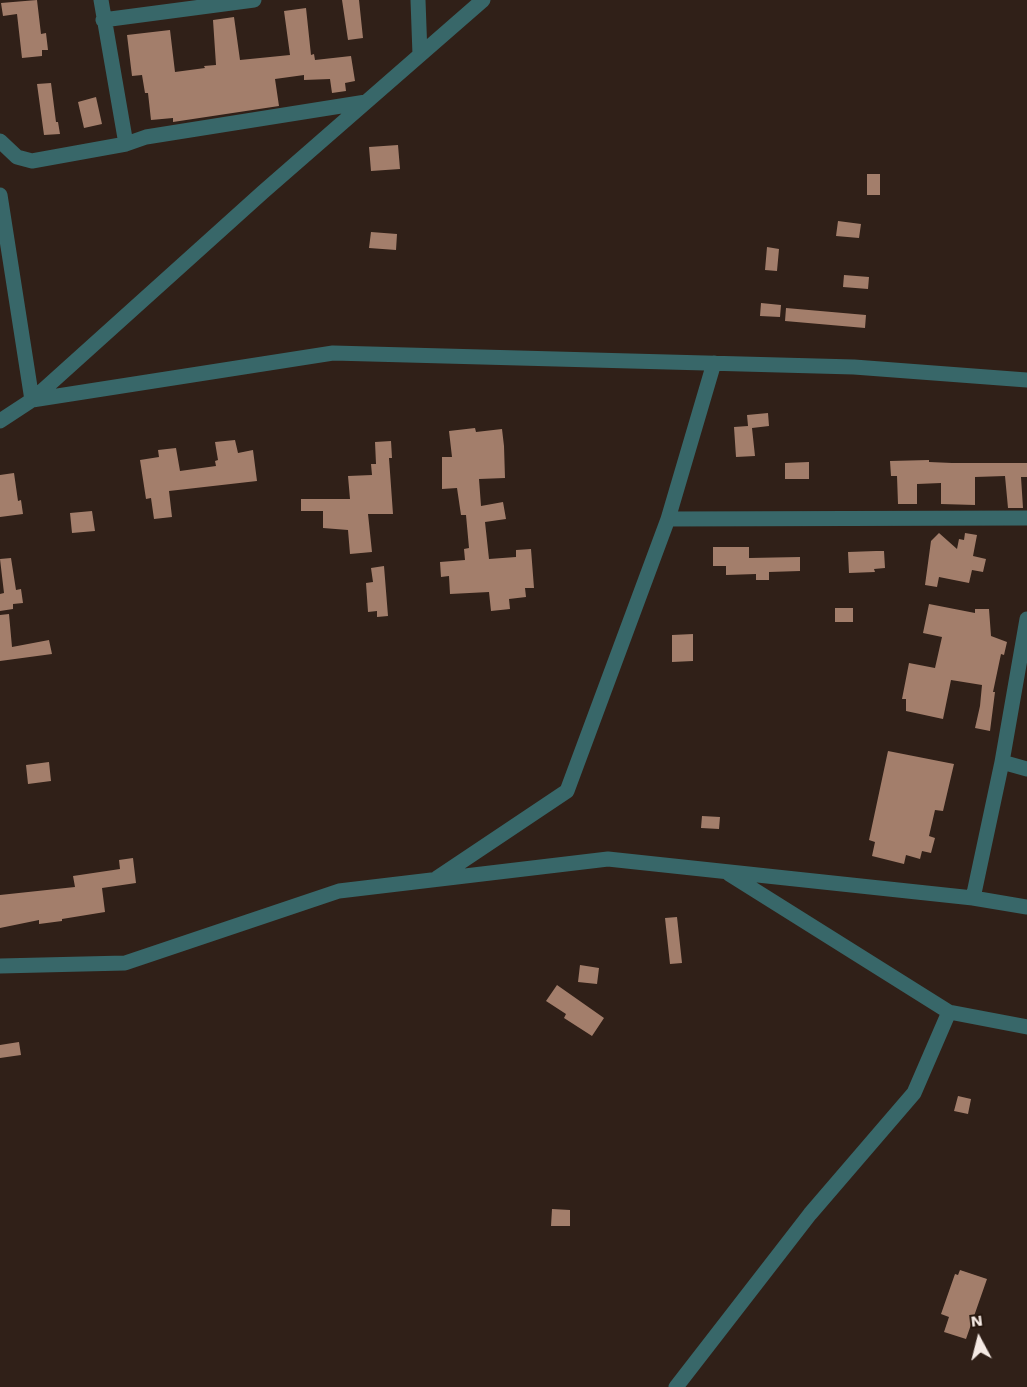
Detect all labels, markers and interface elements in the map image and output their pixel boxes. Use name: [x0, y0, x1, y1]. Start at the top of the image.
north arrow: [949, 1309, 1009, 1369]
text: N: [970, 1310, 984, 1331]

